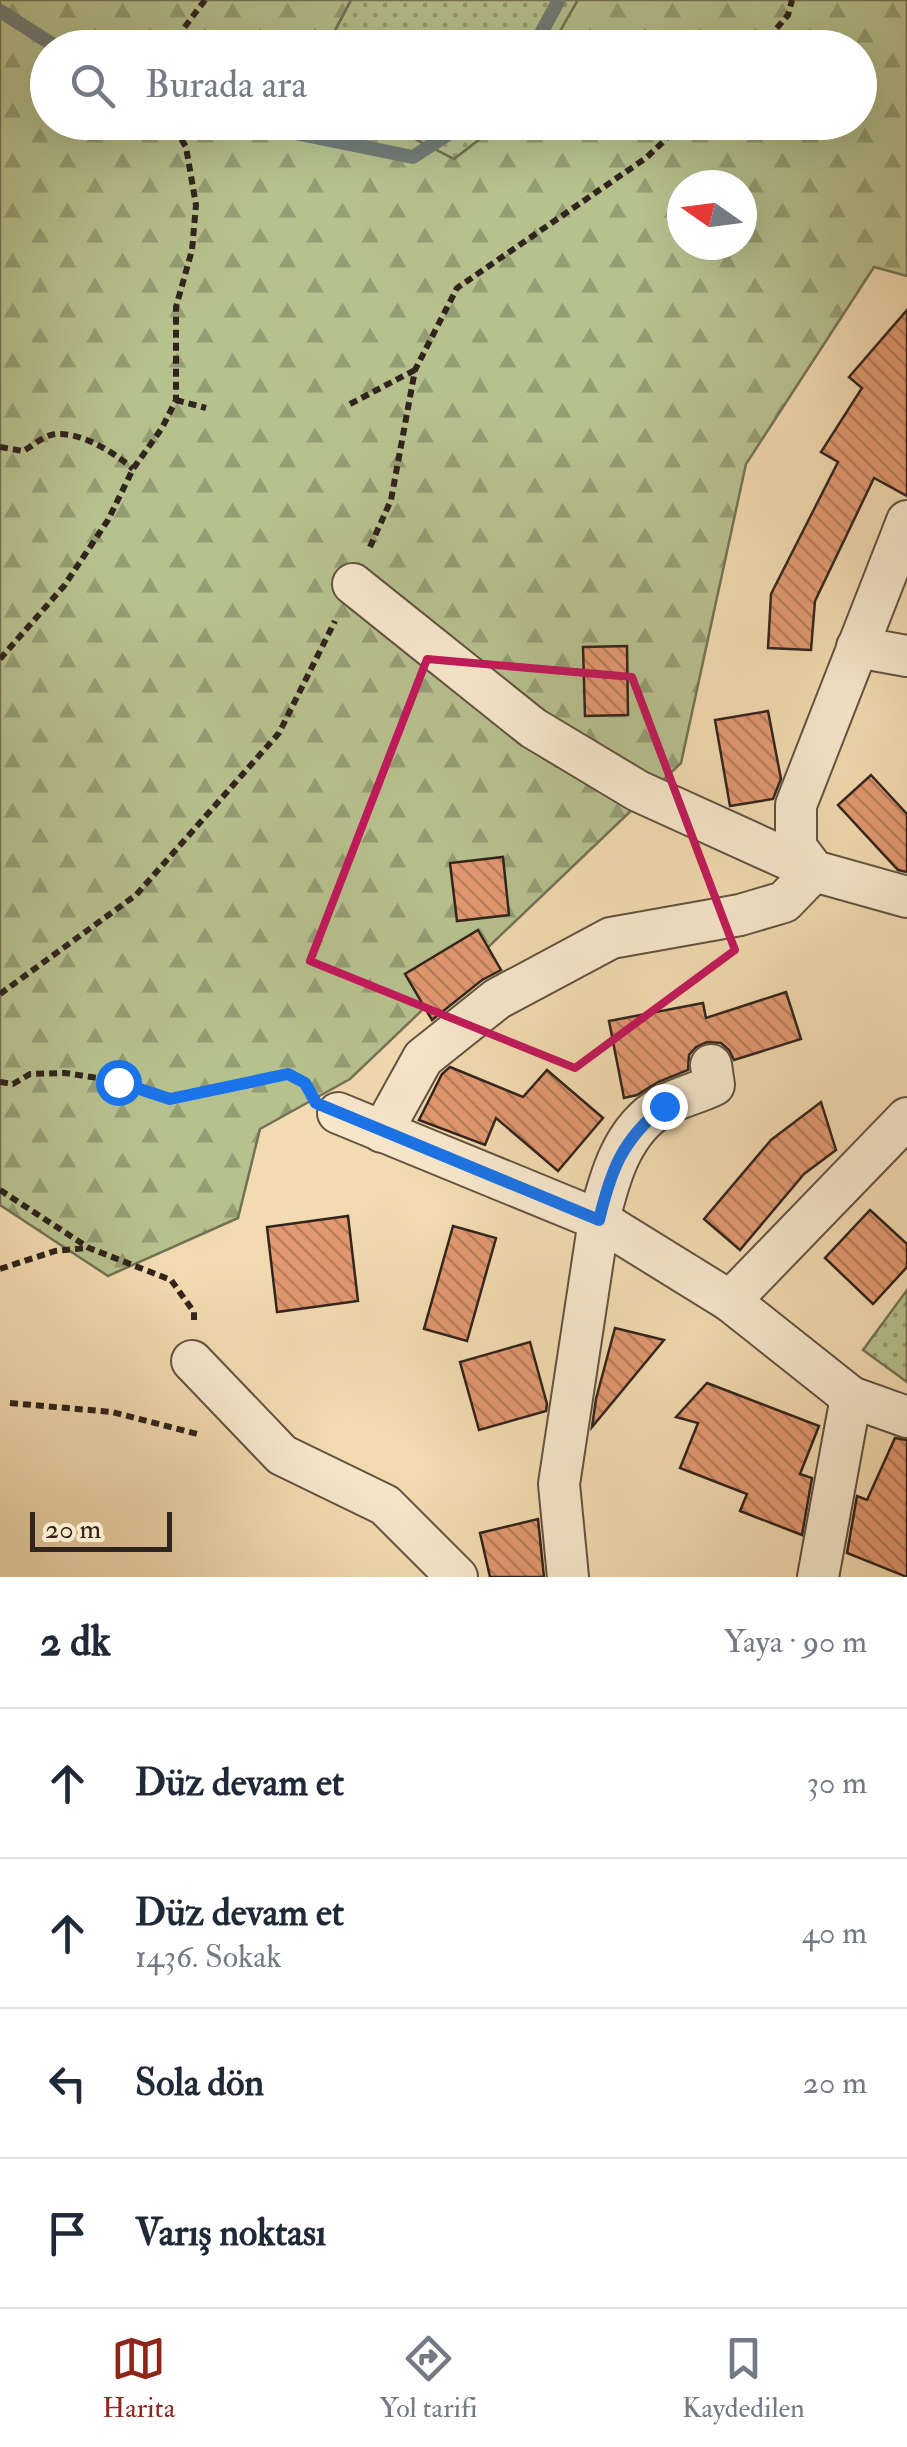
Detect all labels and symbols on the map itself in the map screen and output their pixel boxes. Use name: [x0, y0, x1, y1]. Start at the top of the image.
north arrow: [667, 170, 757, 260]
route start: [96, 1060, 142, 1106]
route end: [642, 1084, 688, 1130]
scale bar: [30, 1507, 172, 1552]

